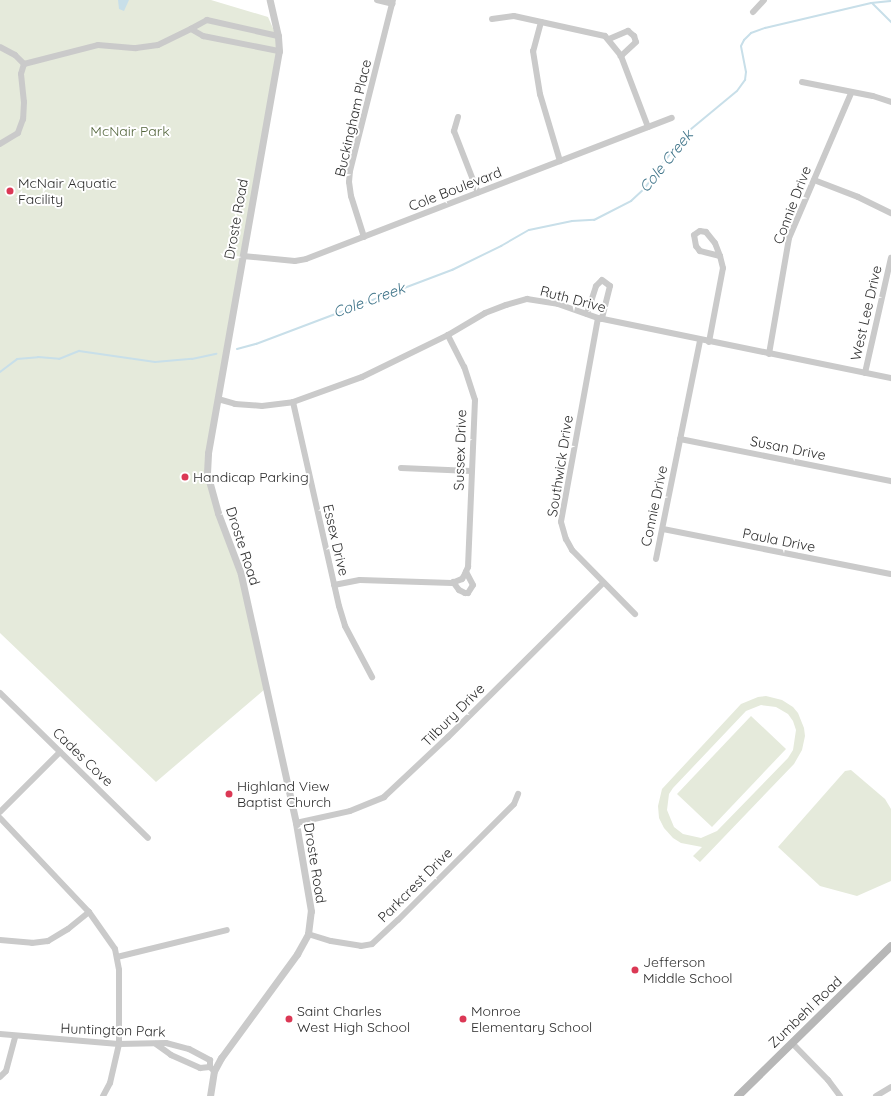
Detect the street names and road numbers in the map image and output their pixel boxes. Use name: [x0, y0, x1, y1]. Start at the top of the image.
street label: Buckingham Place: [331, 58, 375, 178]
street label: Cole Boulevard: [406, 164, 504, 214]
street label: Connie Drive: [769, 164, 815, 246]
street label: Droste Road: [221, 178, 251, 260]
street label: West Lee Drive: [847, 264, 885, 362]
street label: Ruth Drive: [538, 282, 608, 316]
street label: Sussex Drive: [450, 409, 470, 491]
street label: Southwick Drive: [544, 414, 576, 518]
street label: Susan Drive: [749, 432, 827, 464]
street label: Connie Drive: [637, 464, 671, 548]
street label: Essex Drive: [320, 502, 352, 578]
street label: Droste Road: [222, 505, 264, 587]
street label: Paula Drive: [741, 525, 817, 555]
street label: Tilbury Drive: [418, 680, 488, 750]
street label: Cades Cove: [49, 724, 117, 790]
street label: Droste Road: [300, 822, 330, 904]
street label: Parkcrest Drive: [374, 844, 456, 926]
street label: Zumbehl Road: [765, 973, 845, 1051]
street label: Huntington Park: [60, 1020, 166, 1040]

